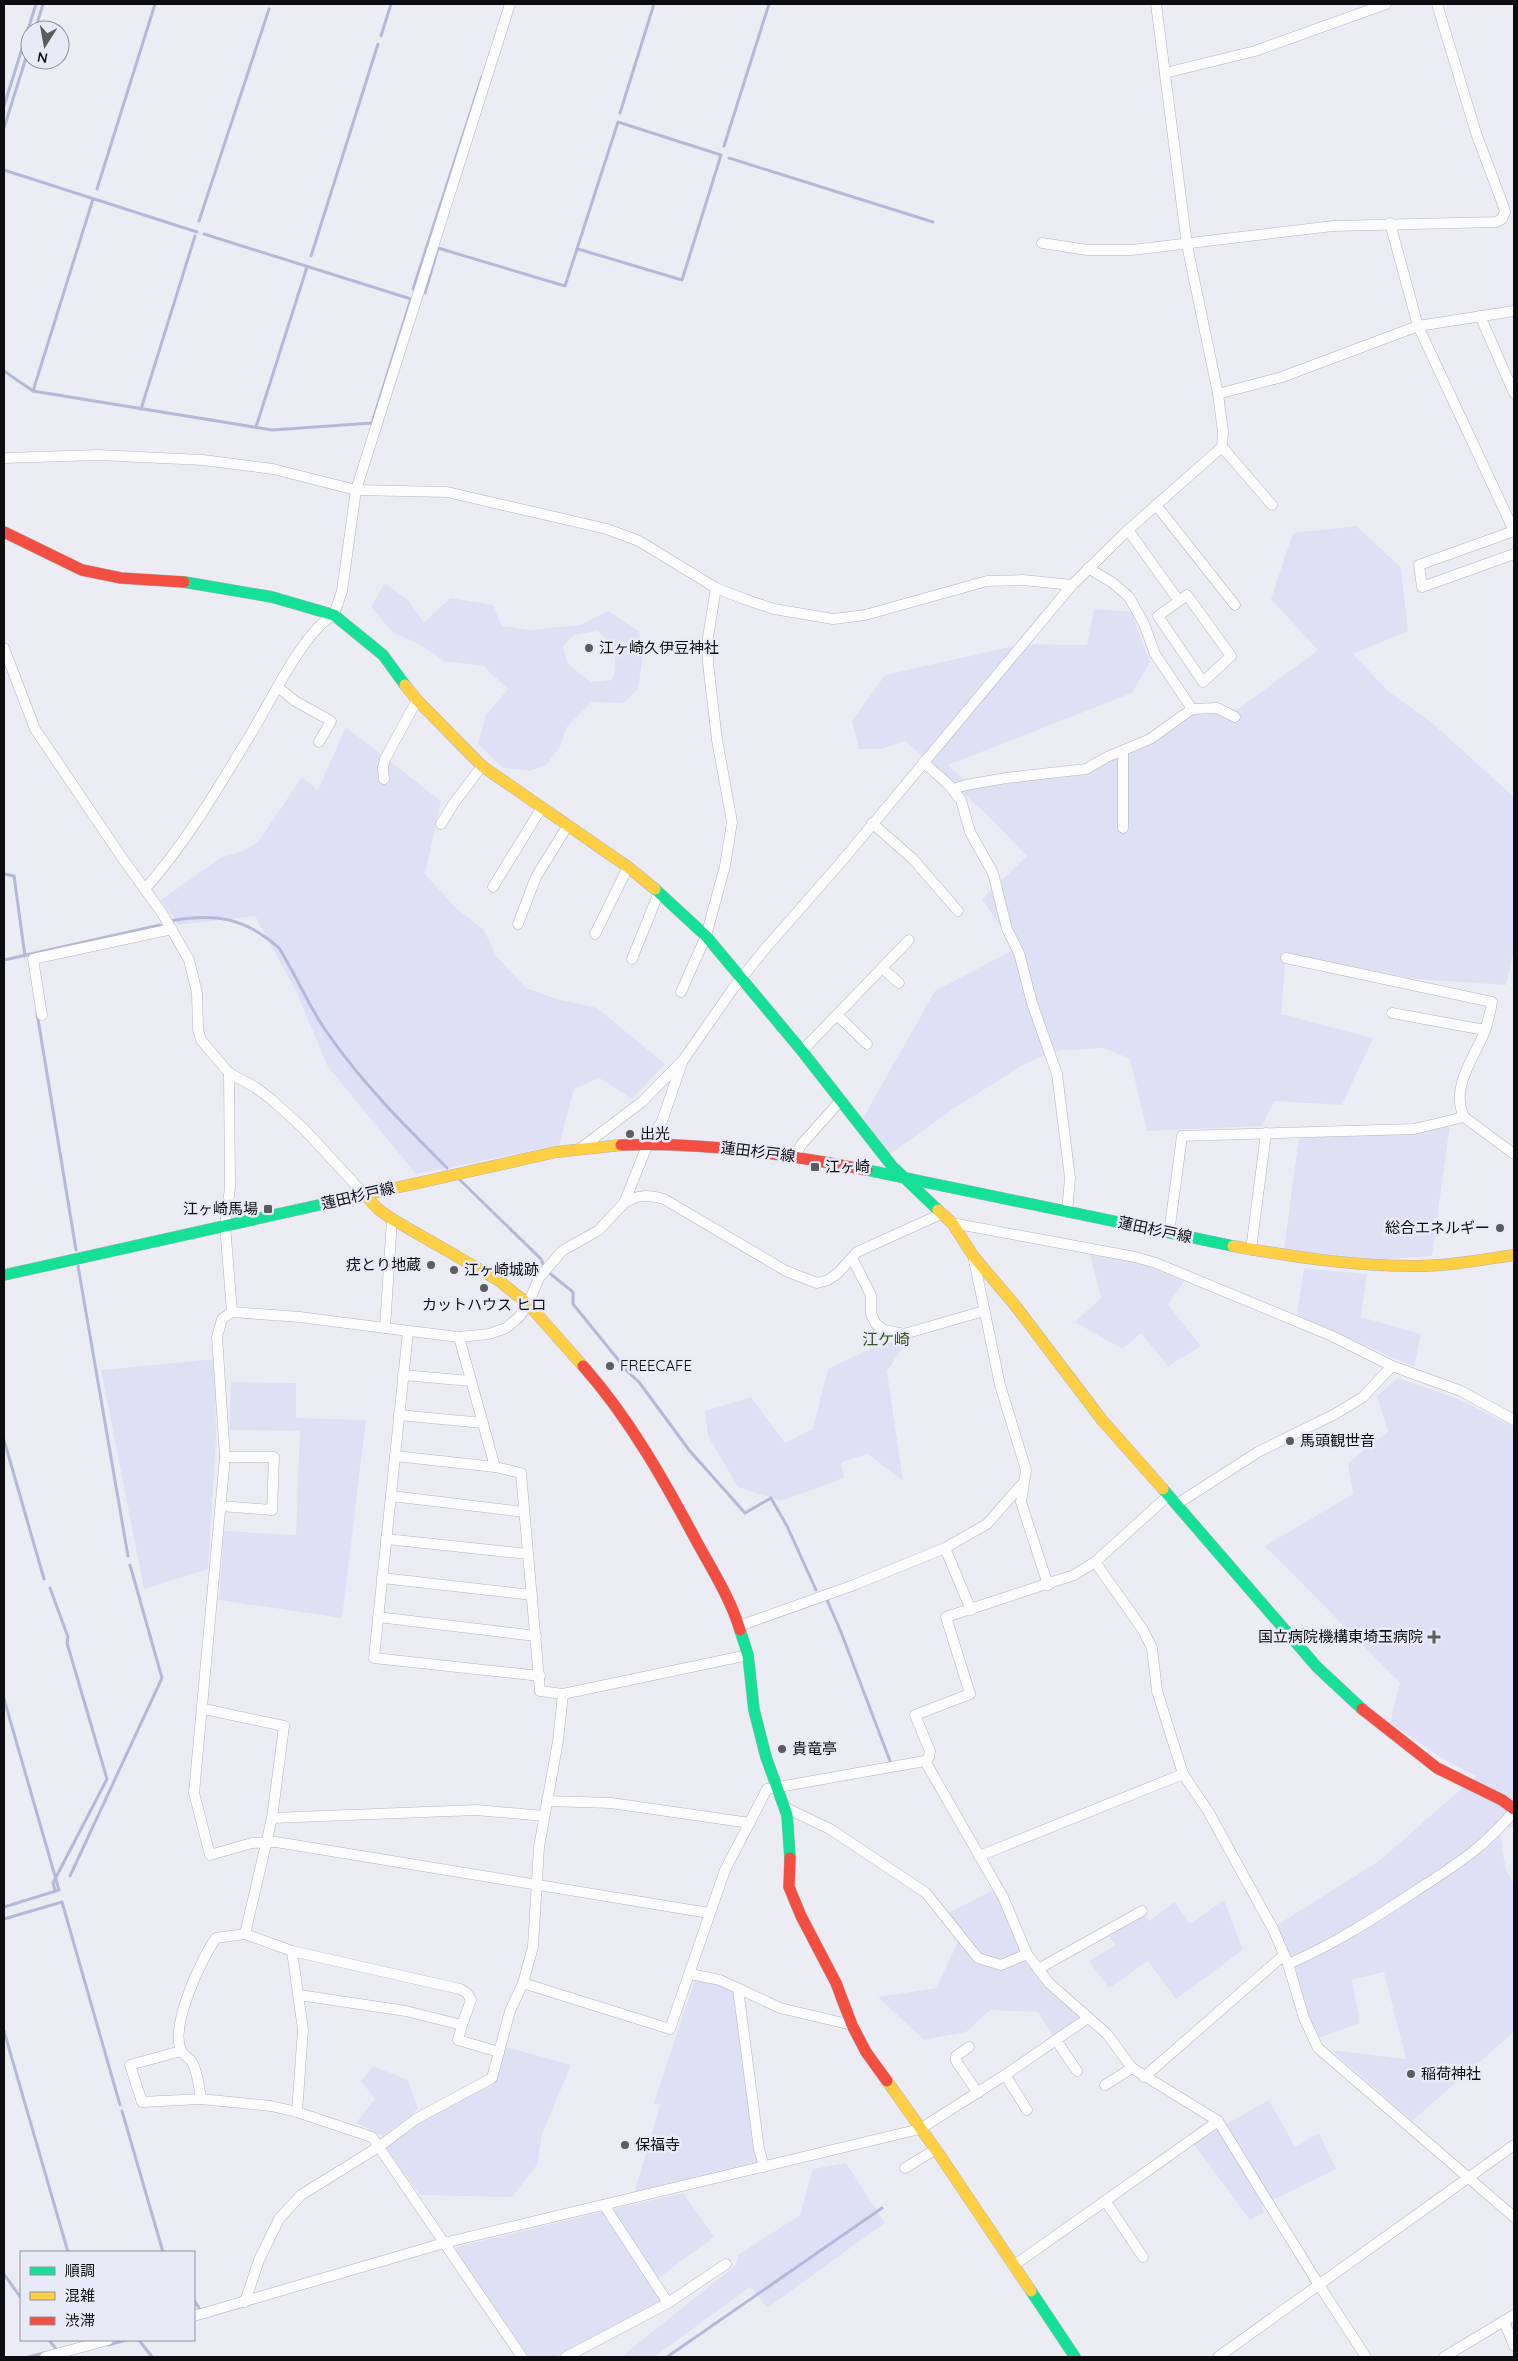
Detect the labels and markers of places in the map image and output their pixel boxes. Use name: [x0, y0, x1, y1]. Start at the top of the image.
place label: 江ヶ崎久伊豆神社: [599, 638, 719, 657]
marker: 江ヶ崎久伊豆神社: [583, 642, 595, 654]
place label: 出光: [640, 1124, 670, 1143]
marker: 出光: [624, 1128, 636, 1140]
place label: 江ヶ崎: [825, 1157, 870, 1176]
marker: 江ヶ崎: [809, 1161, 821, 1173]
place label: 江ヶ崎馬場: [183, 1199, 258, 1218]
marker: 江ヶ崎馬場: [262, 1203, 274, 1215]
place label: 総合エネルギー: [1385, 1218, 1490, 1237]
marker: 総合エネルギー: [1494, 1222, 1506, 1234]
place label: 疣とり地蔵: [346, 1255, 421, 1274]
marker: 疣とり地蔵: [425, 1259, 437, 1271]
place label: 江ヶ崎城跡: [464, 1260, 539, 1279]
marker: 江ヶ崎城跡: [448, 1264, 460, 1276]
marker: カットハウス ヒロ: [478, 1282, 490, 1294]
place label: カットハウス ヒロ: [422, 1295, 546, 1314]
place label: FREECAFE: [620, 1356, 692, 1375]
marker: FREECAFE: [604, 1360, 616, 1372]
place label: 馬頭観世音: [1300, 1431, 1375, 1450]
marker: 馬頭観世音: [1284, 1435, 1296, 1447]
place label: 国立病院機構東埼玉病院: [1258, 1627, 1423, 1646]
marker: 国立病院機構東埼玉病院: [1427, 1630, 1441, 1644]
place label: 貴竜亭: [792, 1739, 837, 1758]
marker: 貴竜亭: [776, 1743, 788, 1755]
place label: 稲荷神社: [1421, 2064, 1481, 2083]
marker: 稲荷神社: [1405, 2068, 1417, 2080]
place label: 保福寺: [635, 2135, 680, 2154]
marker: 保福寺: [619, 2139, 631, 2151]

